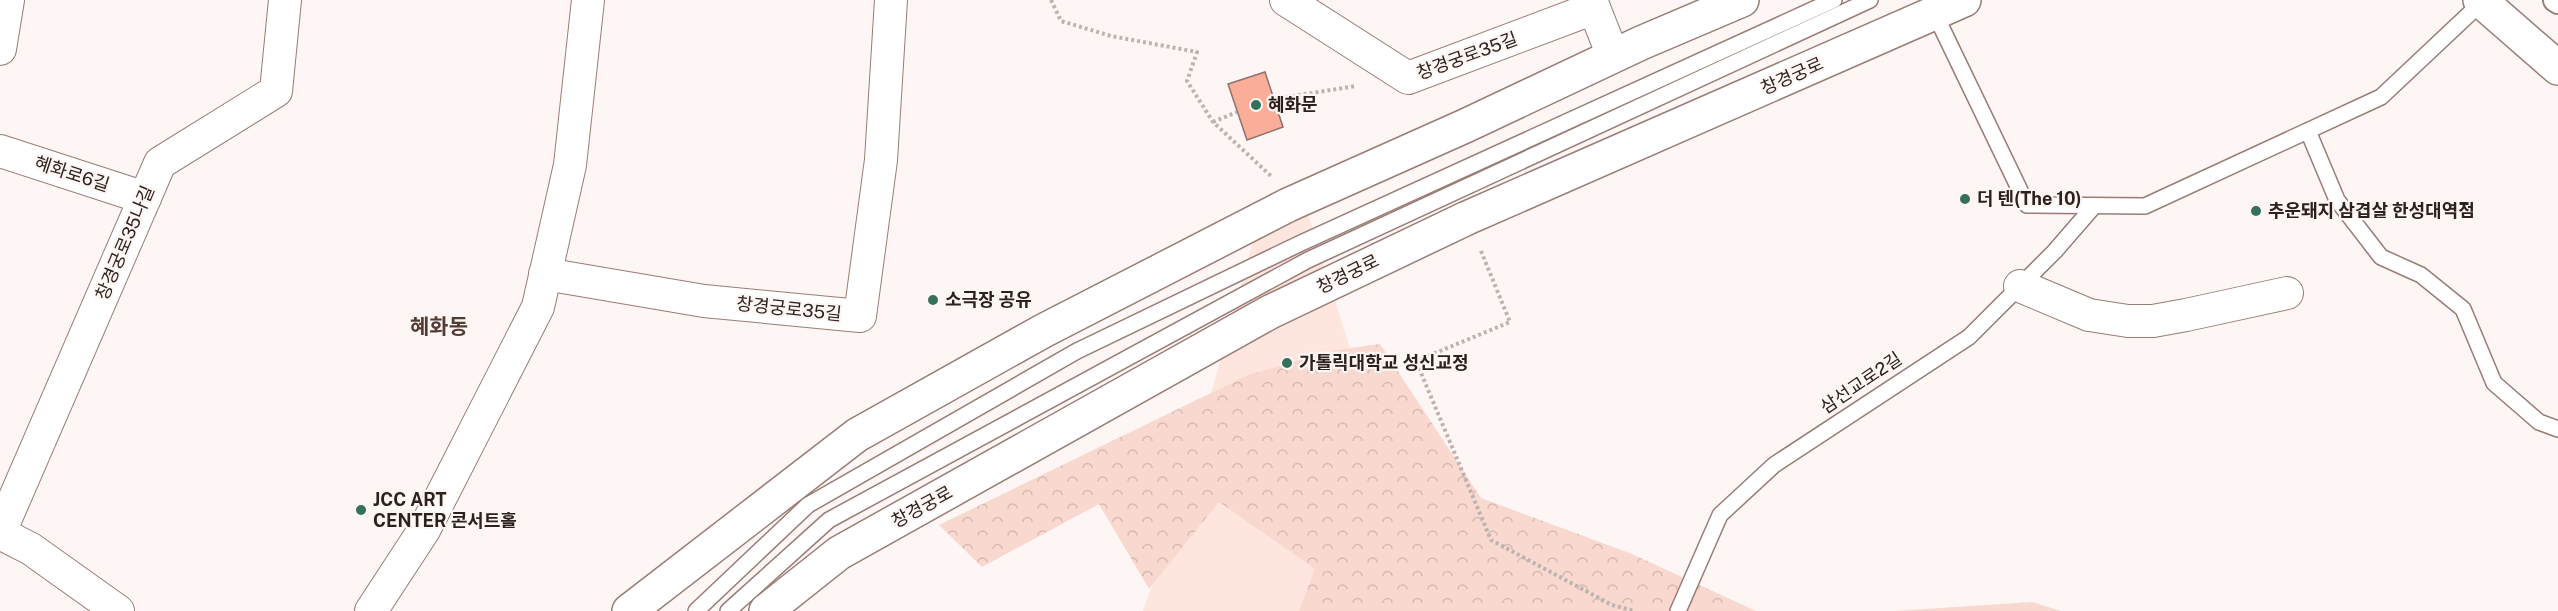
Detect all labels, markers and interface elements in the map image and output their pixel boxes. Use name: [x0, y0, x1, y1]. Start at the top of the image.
street label: 창경궁로35길: [1414, 28, 1520, 83]
street label: 창경궁로: [1757, 52, 1826, 99]
place label: 혜화문: [1268, 94, 1318, 115]
marker: 혜화문: [1249, 98, 1263, 112]
street label: 혜화로6길: [32, 152, 112, 195]
street label: 창경궁로35나길: [91, 182, 158, 303]
place label: 더 텐(The 10): [1977, 188, 2082, 209]
marker: 더 텐(The 10): [1958, 192, 1972, 206]
place label: 추운돼지 삼겹살 한성대역점: [2268, 200, 2475, 221]
marker: 추운돼지 삼겹살 한성대역점: [2249, 204, 2263, 218]
street label: 창경궁로: [1313, 250, 1382, 298]
place label: 소극장 공유: [945, 289, 1032, 310]
street label: 창경궁로35길: [735, 293, 843, 324]
marker: 소극장 공유: [926, 293, 940, 307]
district label: 혜화동: [410, 314, 468, 339]
street label: 삼선교로2길: [1816, 348, 1905, 417]
place label: 가톨릭대학교 성신교정: [1299, 352, 1469, 373]
marker: 가톨릭대학교 성신교정: [1280, 356, 1294, 370]
street label: 창경궁로: [888, 481, 956, 532]
place label: JCC ART CENTER 콘서트홀: [373, 489, 517, 531]
marker: JCC ART CENTER 콘서트홀: [354, 503, 368, 517]

